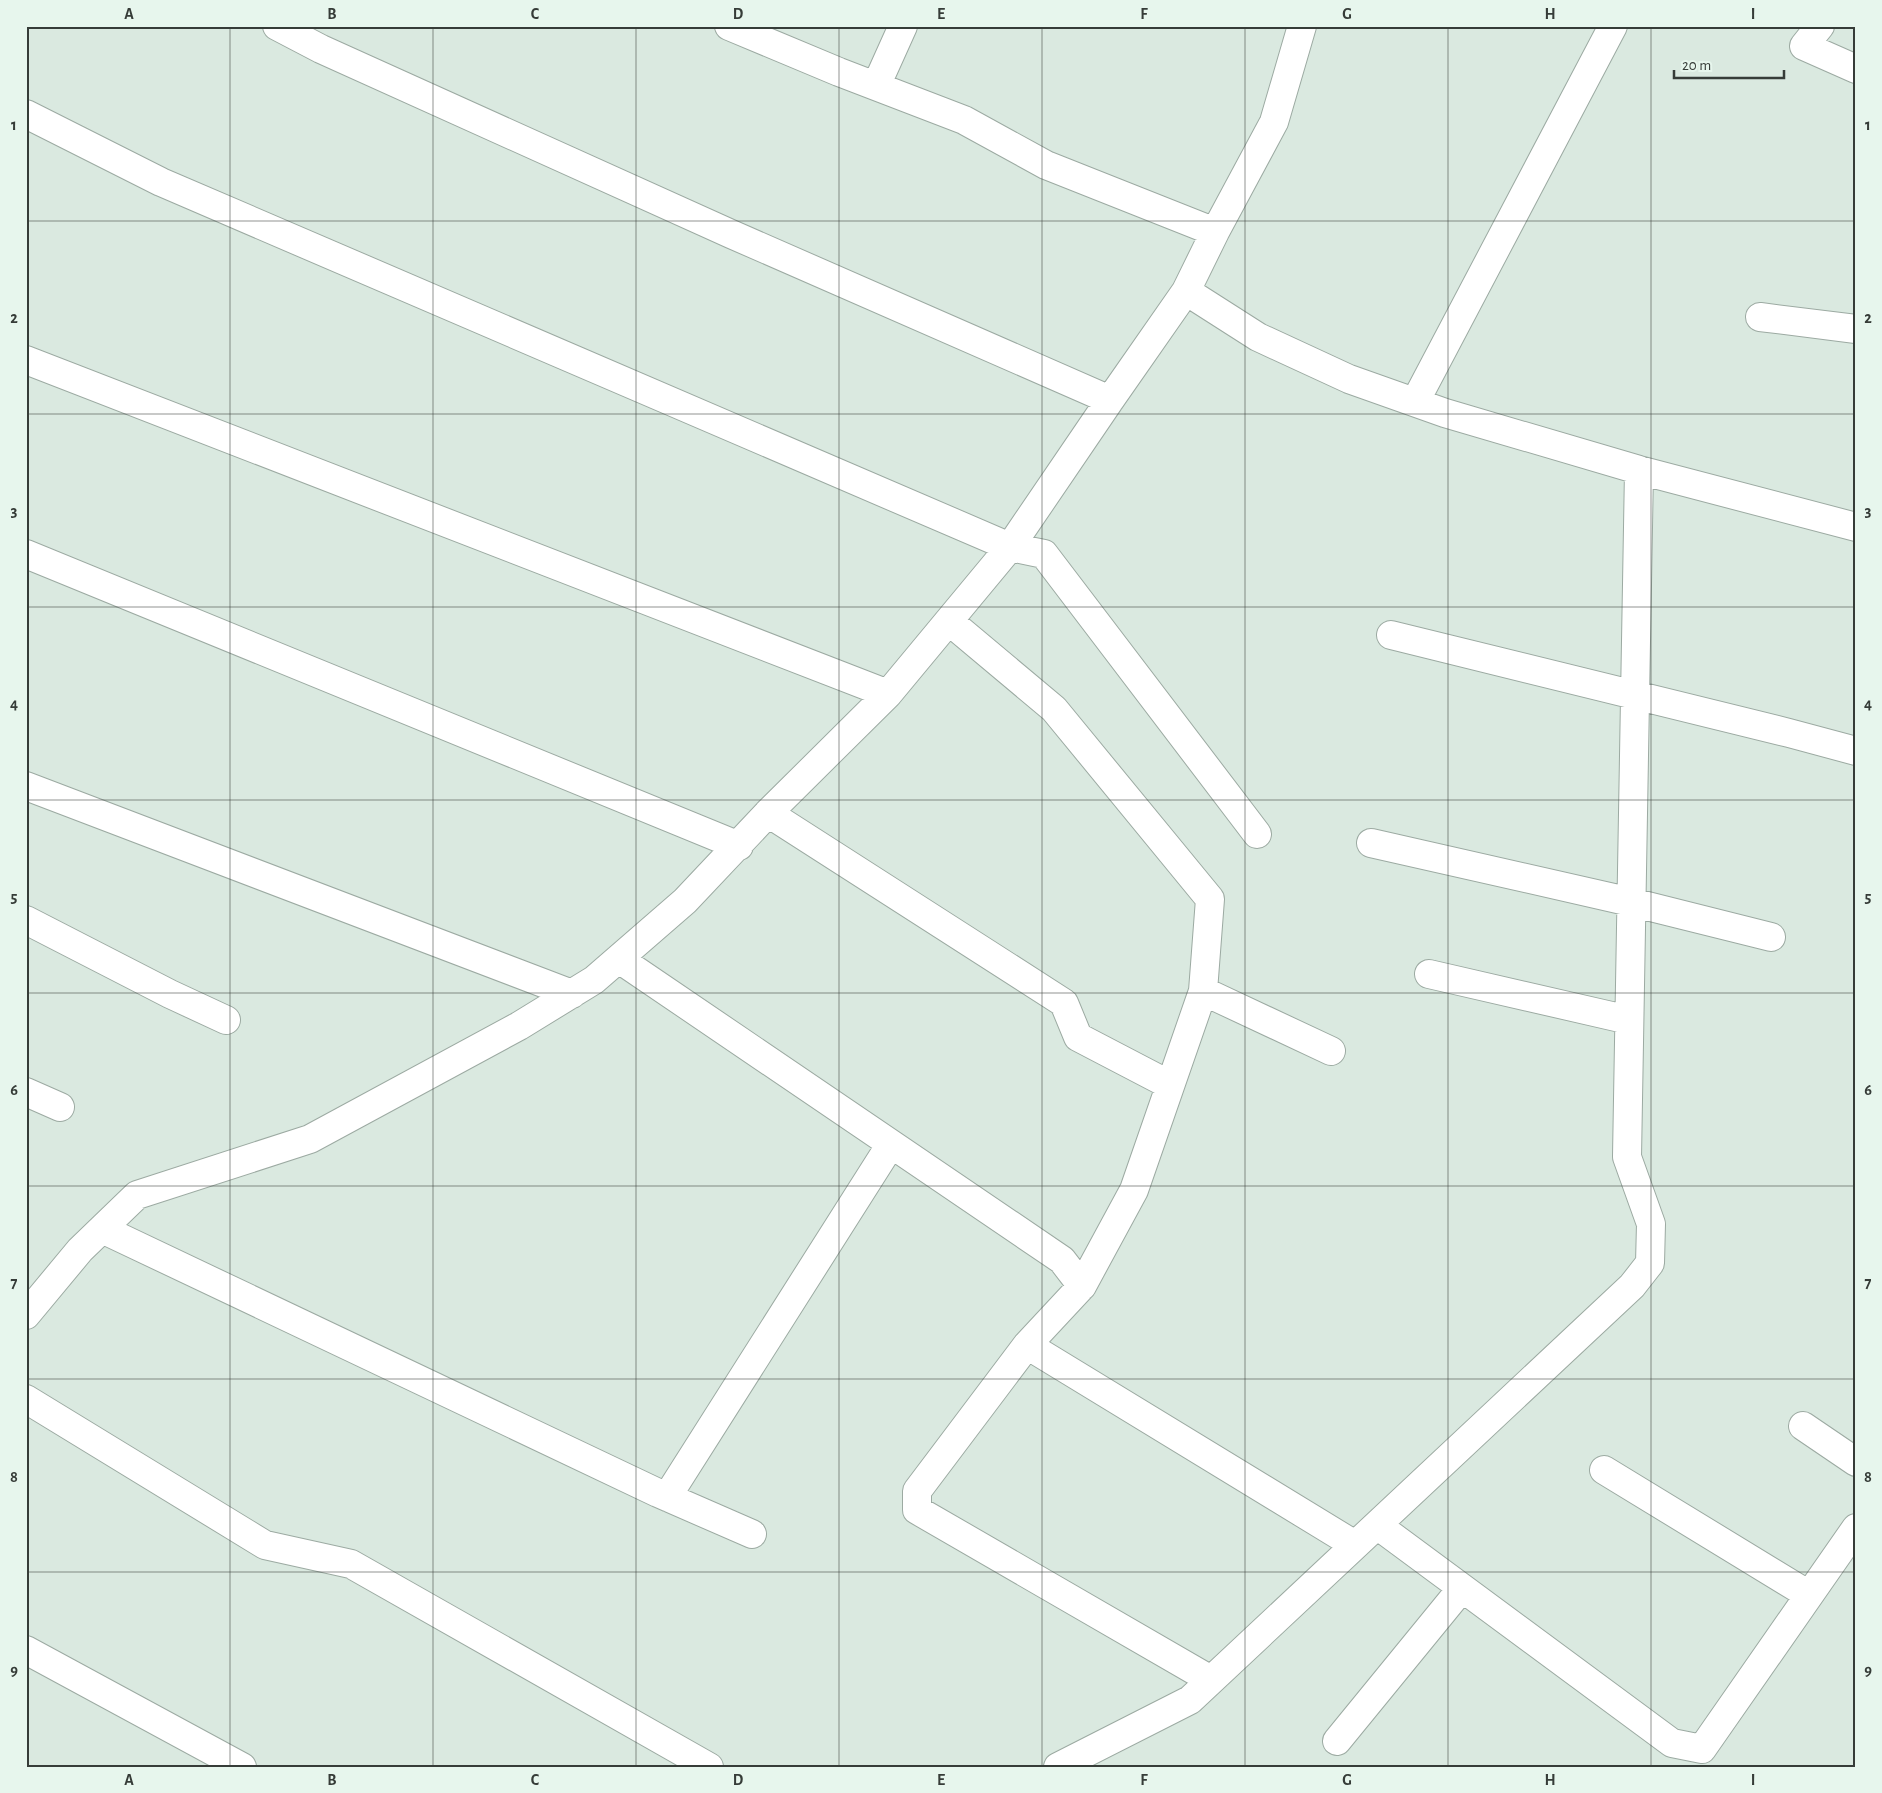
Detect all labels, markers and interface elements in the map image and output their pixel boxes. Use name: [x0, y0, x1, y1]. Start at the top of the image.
text: A: [124, 6, 134, 22]
text: B: [327, 6, 337, 22]
text: C: [531, 6, 540, 22]
text: D: [733, 6, 744, 22]
text: E: [937, 6, 945, 22]
text: F: [1140, 6, 1148, 22]
text: G: [1342, 6, 1352, 22]
text: H: [1544, 6, 1556, 22]
text: I: [1751, 6, 1755, 22]
scale bar: [1674, 48, 1784, 80]
text: 20 m: [1682, 58, 1711, 73]
text: 1: [11, 117, 17, 133]
text: 1: [1865, 117, 1871, 133]
text: 2: [10, 310, 18, 326]
text: 2: [1864, 310, 1872, 326]
text: 3: [11, 503, 18, 519]
text: 3: [1865, 503, 1872, 519]
text: 4: [10, 696, 18, 712]
text: 4: [1864, 696, 1872, 712]
text: 5: [11, 889, 18, 905]
text: 5: [1865, 889, 1872, 905]
text: 6: [10, 1082, 18, 1098]
text: 6: [1864, 1082, 1872, 1098]
text: 7: [11, 1275, 18, 1291]
text: 7: [1865, 1275, 1872, 1291]
text: 8: [10, 1469, 18, 1485]
text: 8: [1864, 1469, 1872, 1485]
text: 9: [10, 1662, 18, 1678]
text: 9: [1864, 1662, 1872, 1678]
text: A: [124, 1772, 134, 1788]
text: B: [327, 1772, 337, 1788]
text: C: [531, 1772, 540, 1788]
text: D: [733, 1772, 744, 1788]
text: E: [937, 1772, 945, 1788]
text: F: [1140, 1772, 1148, 1788]
text: G: [1342, 1772, 1352, 1788]
text: H: [1544, 1772, 1556, 1788]
text: I: [1751, 1772, 1755, 1788]

